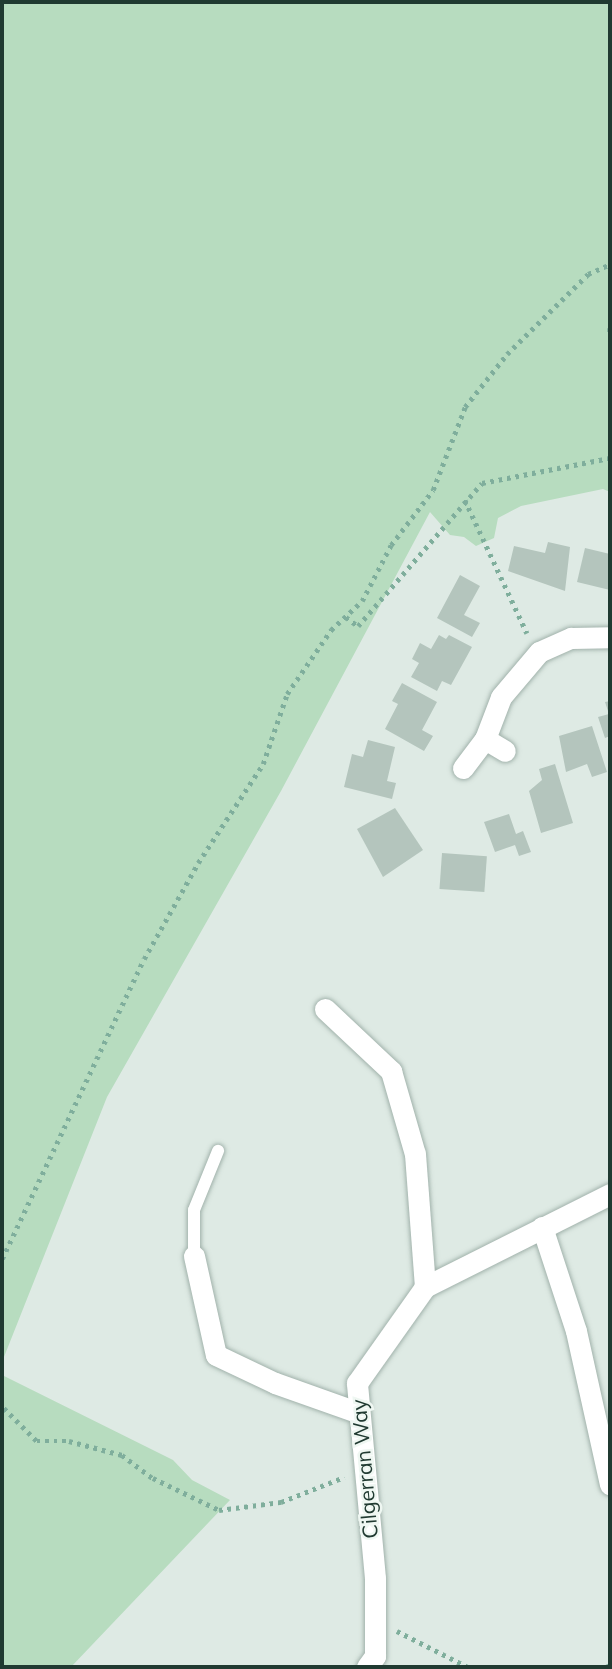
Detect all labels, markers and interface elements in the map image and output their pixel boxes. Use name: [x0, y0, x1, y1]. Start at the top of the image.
street label: Cilgerran Way: [345, 1398, 383, 1540]

